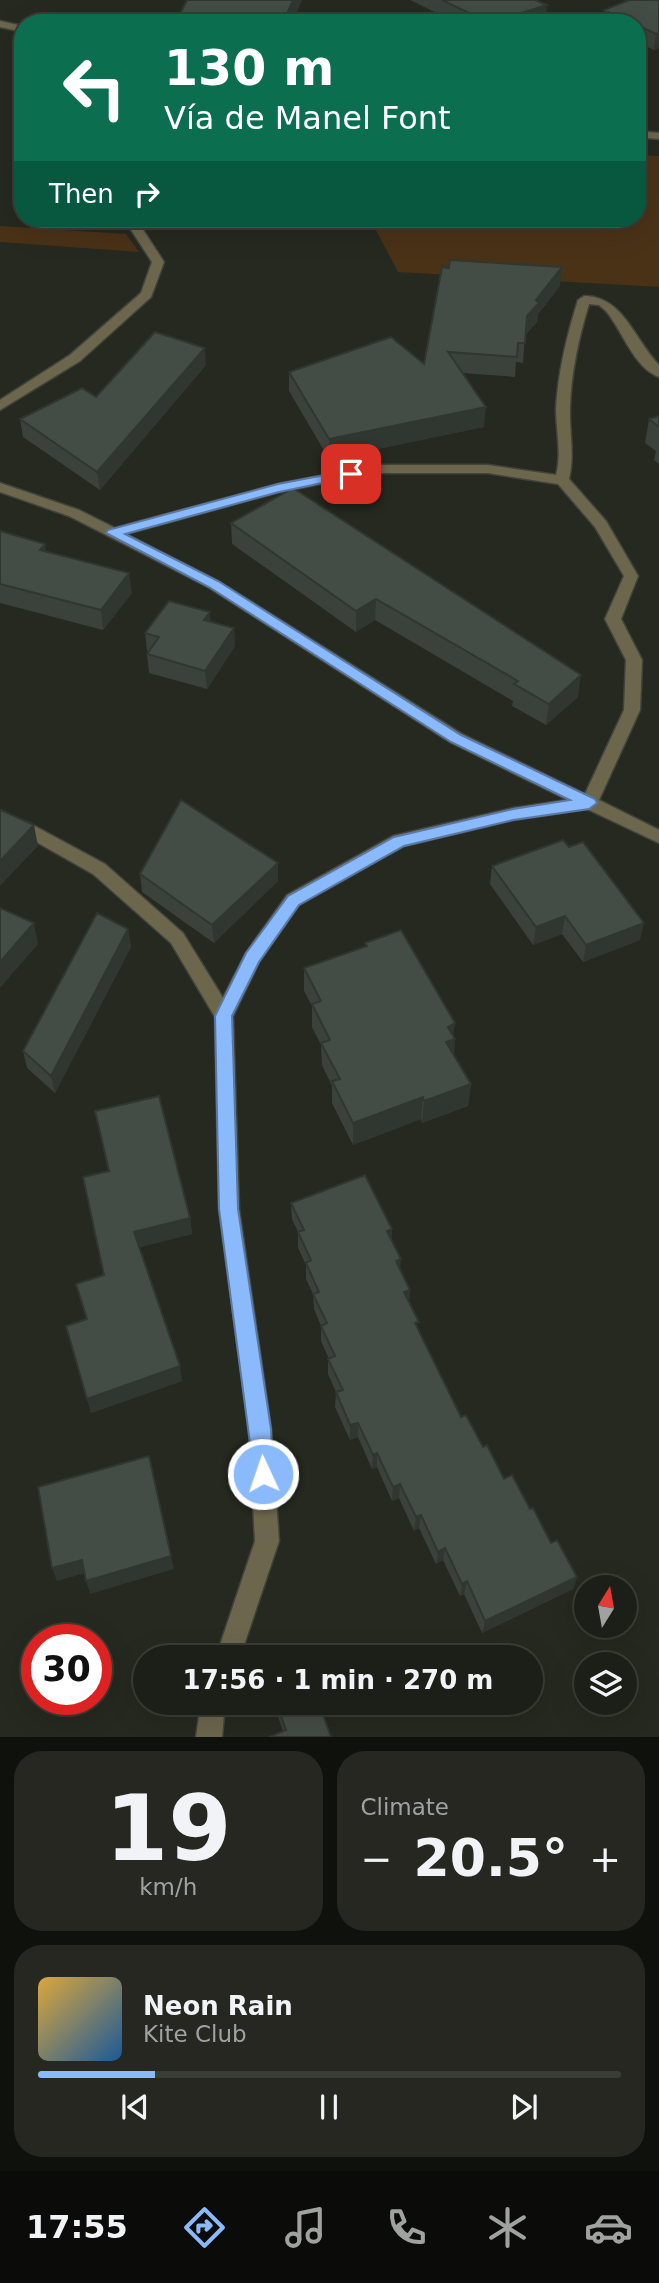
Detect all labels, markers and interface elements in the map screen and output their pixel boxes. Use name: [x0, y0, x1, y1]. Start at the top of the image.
text: 130 m: [164, 40, 334, 97]
icon: left: [49, 42, 140, 133]
text: Vía de Manel Font: [164, 99, 451, 137]
icon: right: [128, 175, 166, 213]
text: Then: [49, 179, 114, 209]
pin: [321, 444, 381, 504]
icon: arrive: [332, 455, 370, 493]
position arrow: [226, 1437, 300, 1511]
north arrow: [574, 1575, 637, 1638]
map controls: [574, 1575, 637, 1715]
speed limit sign: 30: [21, 1624, 112, 1715]
button: layers: [574, 1652, 637, 1715]
text: 17:56 · 1 min · 270 m: [183, 1665, 493, 1695]
text: 19: [105, 1776, 232, 1881]
text: Climate: [361, 1794, 449, 1820]
text: 20.5°: [414, 1828, 568, 1888]
text: −: [361, 1837, 392, 1881]
text: +: [589, 1837, 621, 1881]
text: km/h: [139, 1874, 197, 1900]
text: Neon Rain: [143, 1991, 293, 2021]
text: Kite Club: [143, 2021, 247, 2047]
icon: previous: [116, 2088, 154, 2126]
icon: pause: [310, 2088, 348, 2126]
icon: next: [505, 2088, 543, 2126]
icon: directions: [180, 2203, 229, 2252]
icon: music: [281, 2203, 330, 2252]
icon: phone: [382, 2203, 431, 2252]
icon: climate: [483, 2203, 532, 2252]
icon: car: [584, 2203, 633, 2252]
text: 17:55: [26, 2208, 128, 2246]

